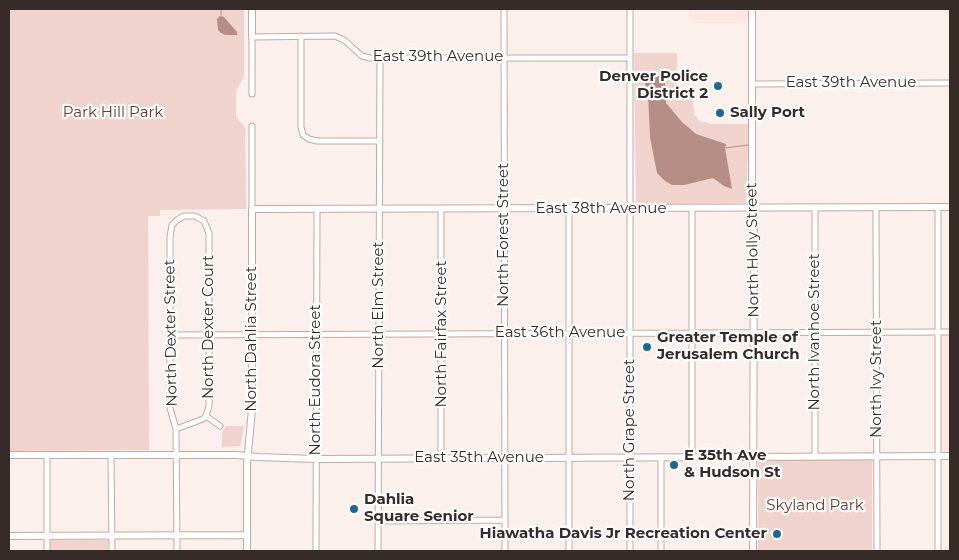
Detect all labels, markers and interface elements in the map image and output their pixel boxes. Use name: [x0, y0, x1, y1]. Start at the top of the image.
street label: East 39th Avenue: [373, 48, 503, 66]
place label: Denver Police District 2: [599, 68, 708, 103]
street label: East 39th Avenue: [786, 74, 916, 92]
marker: Denver Police District 2: [712, 80, 724, 92]
park label: Park Hill Park: [63, 104, 163, 122]
place label: Sally Port: [730, 104, 805, 122]
marker: Sally Port: [714, 107, 726, 119]
street label: North Forest Street: [495, 163, 513, 307]
street label: North Holly Street: [743, 182, 763, 318]
street label: East 38th Avenue: [536, 200, 666, 218]
street label: North Elm Street: [370, 241, 388, 369]
street label: North Ivanhoe Street: [806, 253, 824, 411]
street label: North Dexter Court: [200, 255, 218, 399]
street label: North Dexter Street: [161, 259, 181, 407]
street label: North Fairfax Street: [433, 260, 451, 408]
street label: North Dahlia Street: [243, 266, 261, 412]
street label: North Eudora Street: [307, 304, 325, 456]
street label: North Ivy Street: [868, 320, 886, 438]
street label: East 36th Avenue: [495, 324, 625, 342]
place label: Greater Temple of Jerusalem Church: [657, 329, 800, 364]
marker: Greater Temple of Jerusalem Church: [641, 341, 653, 353]
street label: North Grape Street: [621, 359, 639, 501]
place label: E 35th Ave & Hudson St: [684, 447, 780, 482]
street label: East 35th Avenue: [414, 449, 544, 467]
marker: E 35th Ave & Hudson St: [668, 459, 680, 471]
place label: Dahlia Square Senior: [364, 491, 474, 526]
park label: Skyland Park: [766, 497, 864, 515]
marker: Dahlia Square Senior: [348, 503, 360, 515]
place label: Hiawatha Davis Jr Recreation Center: [480, 525, 767, 543]
marker: Hiawatha Davis Jr Recreation Center: [771, 528, 783, 540]

